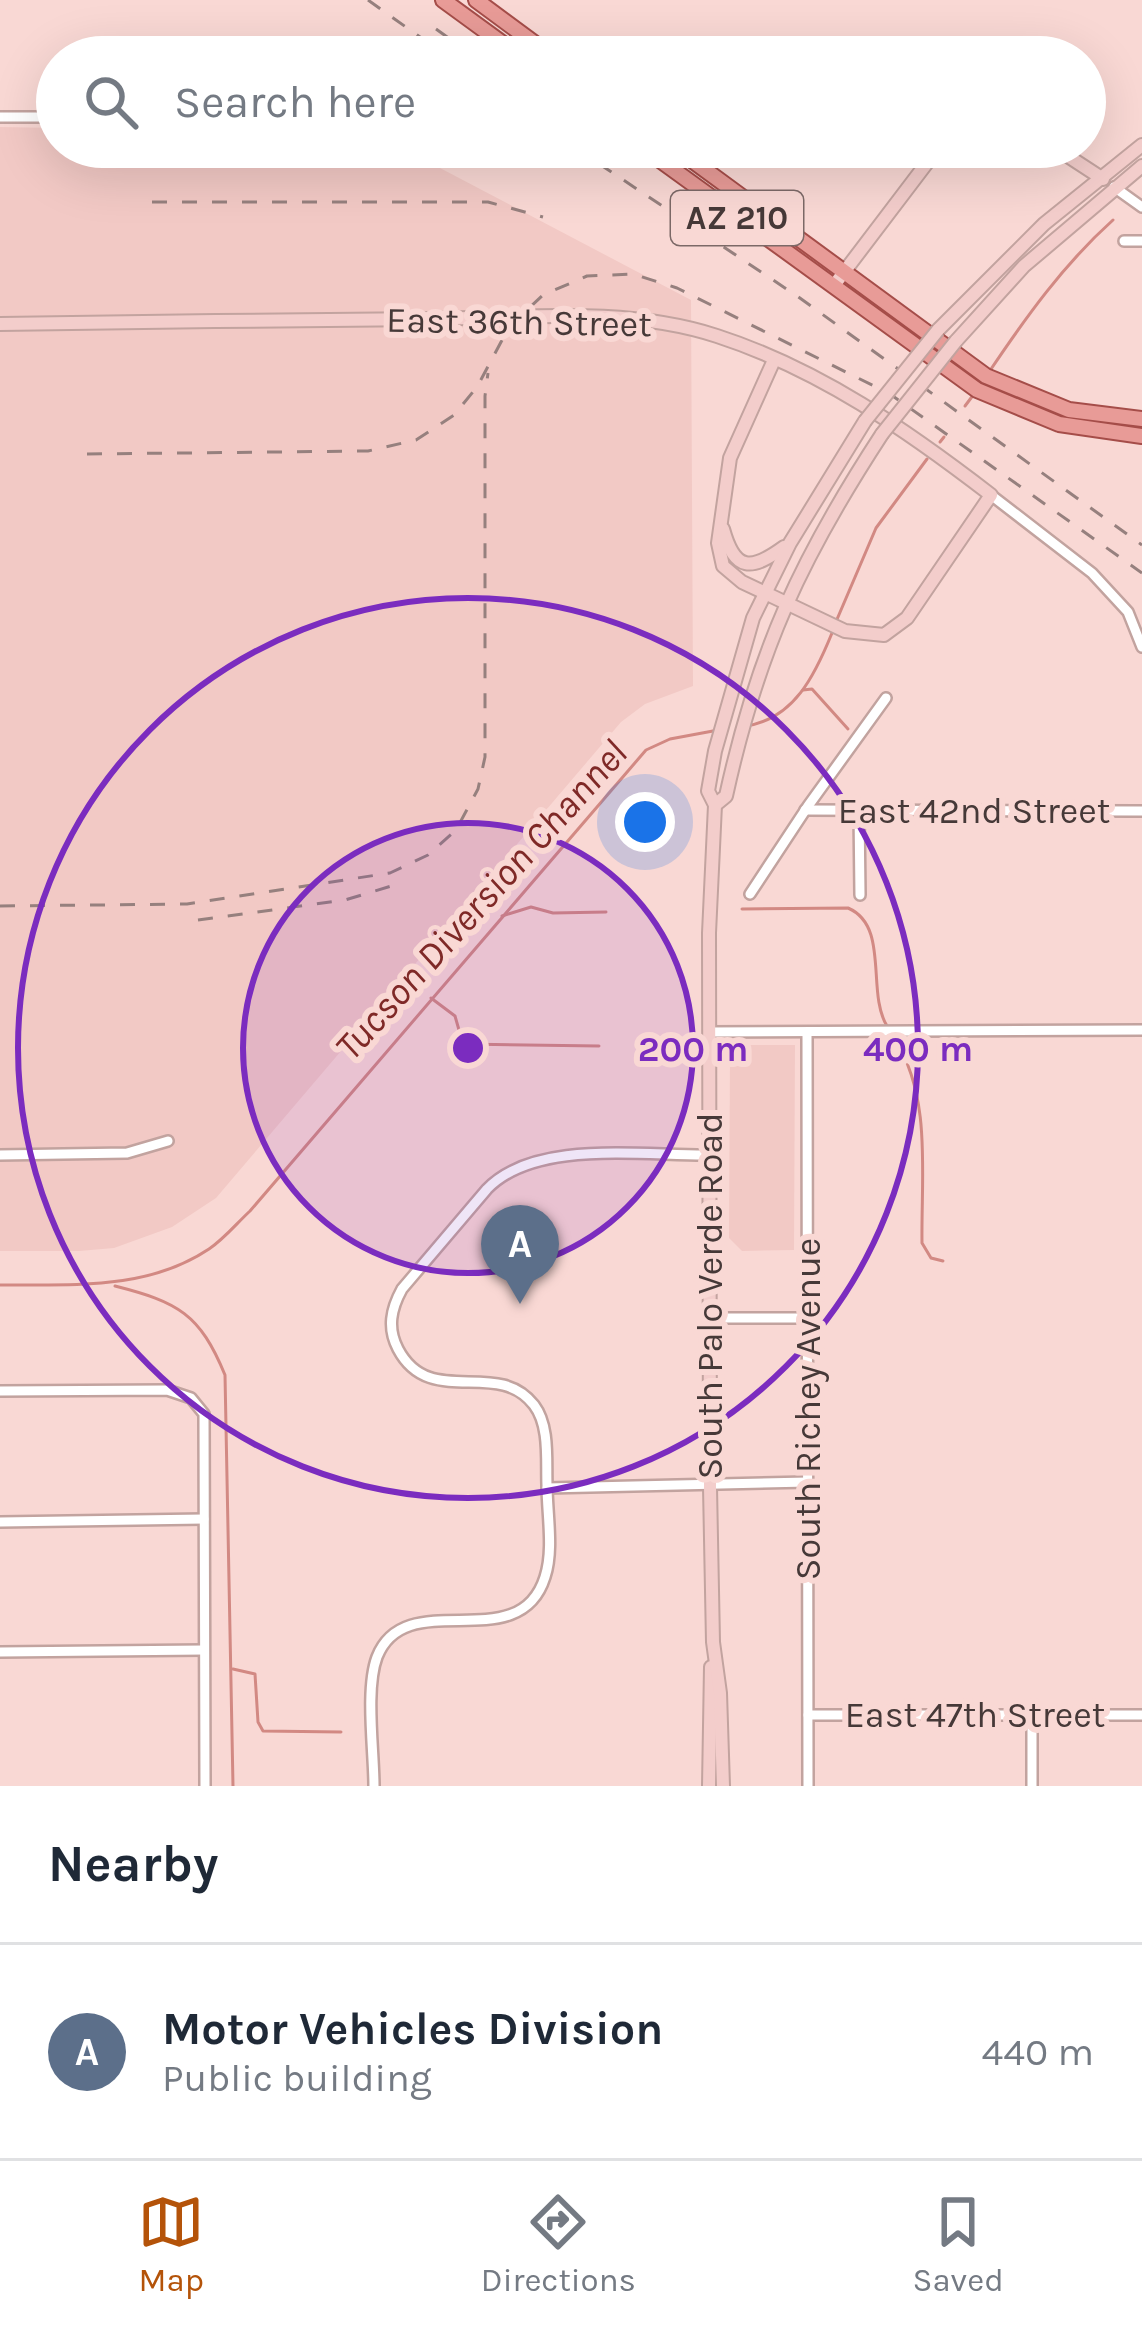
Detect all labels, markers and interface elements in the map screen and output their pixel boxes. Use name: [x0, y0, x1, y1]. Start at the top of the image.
search box: [36, 36, 1106, 168]
icon: search: [78, 69, 144, 135]
text: Search here: [174, 76, 416, 128]
road number: AZ 210: [671, 191, 803, 245]
street label: East 36th Street: [386, 299, 652, 345]
water label: Tucson Diversion Channel: [325, 731, 637, 1069]
street label: East 42nd Street: [838, 790, 1110, 832]
your location: [615, 792, 675, 852]
centre of rings: [447, 1027, 489, 1069]
text: 200 m: [638, 1028, 748, 1070]
text: 400 m: [863, 1028, 973, 1070]
street label: South Palo Verde Road: [689, 1113, 731, 1479]
pin: A: [481, 1205, 559, 1304]
street label: South Richey Avenue: [787, 1238, 829, 1580]
street label: East 47th Street: [845, 1694, 1105, 1736]
text: Nearby: [48, 1834, 218, 1894]
text: Motor Vehicles Division: [162, 2003, 663, 2055]
text: A: [75, 2029, 99, 2075]
text: 440 m: [982, 2029, 1094, 2075]
text: Public building: [162, 2055, 432, 2101]
tab: Map: [138, 2189, 204, 2299]
tab: Directions: [481, 2189, 636, 2299]
tab: Saved: [913, 2189, 1004, 2299]

